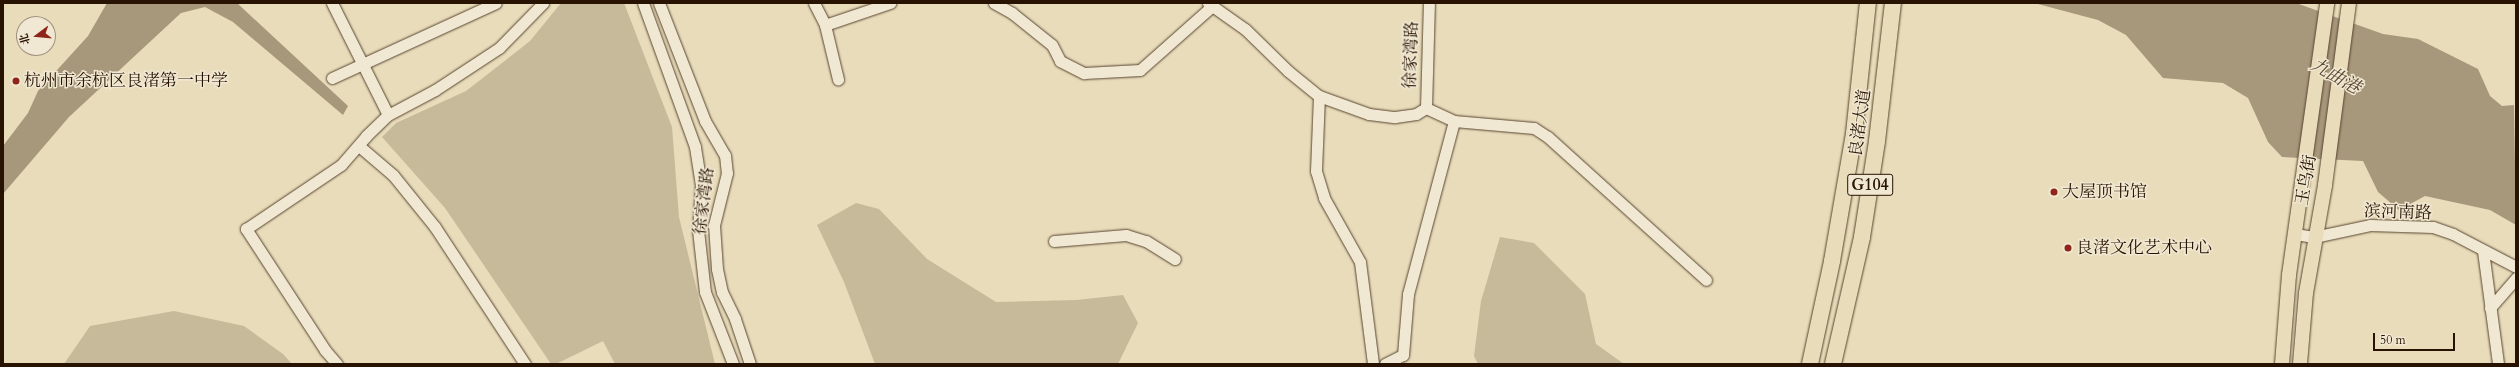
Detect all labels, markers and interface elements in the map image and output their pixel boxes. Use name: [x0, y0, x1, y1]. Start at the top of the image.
north arrow: [16, 16, 56, 56]
street label: 徐家湾路: [1400, 21, 1422, 89]
text: 北: [16, 32, 34, 47]
water label: 九曲港: [2306, 54, 2364, 100]
place label: 杭州市余杭区良渚第一中学: [24, 71, 228, 91]
marker: 杭州市余杭区良渚第一中学: [11, 76, 21, 86]
street label: 良渚大道: [1845, 88, 1875, 158]
street label: 玉鸟街: [2292, 153, 2320, 207]
street label: 徐家湾路: [690, 166, 718, 236]
road number: G104: [1847, 171, 1893, 199]
place label: 大屋顶书馆: [2062, 182, 2147, 202]
marker: 大屋顶书馆: [2049, 187, 2059, 197]
street label: 滨河南路: [2364, 201, 2432, 223]
place label: 良渚文化艺术中心: [2076, 238, 2212, 258]
marker: 良渚文化艺术中心: [2063, 243, 2073, 253]
scale bar: [2375, 325, 2457, 351]
text: 50 m: [2380, 332, 2406, 348]

